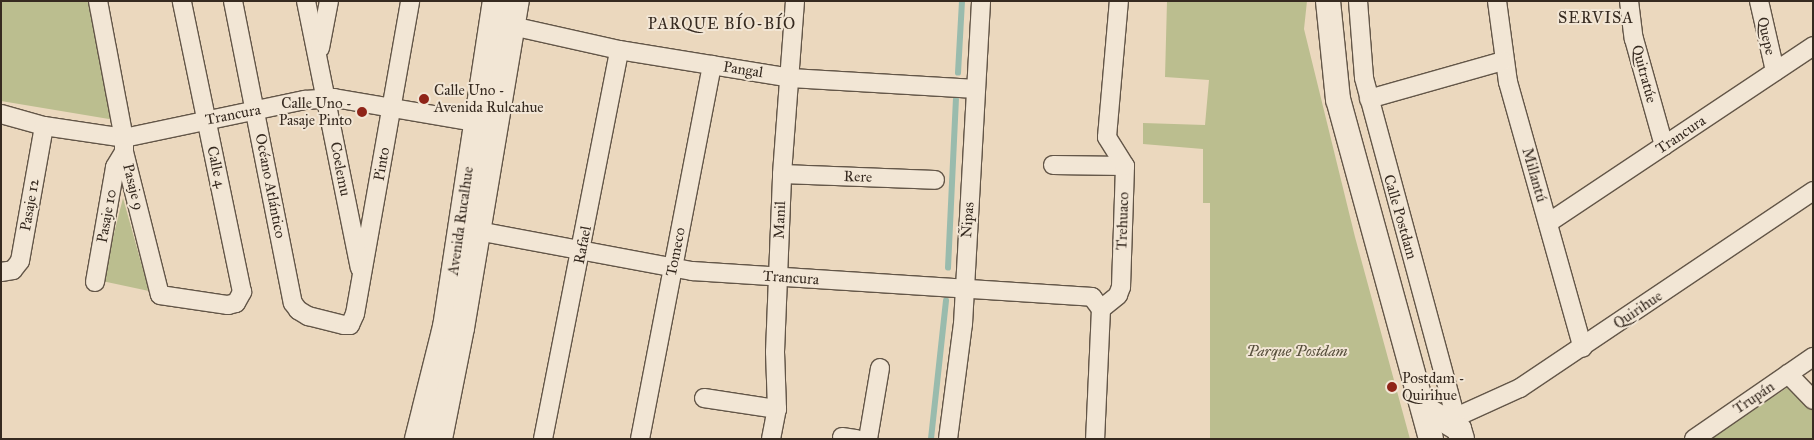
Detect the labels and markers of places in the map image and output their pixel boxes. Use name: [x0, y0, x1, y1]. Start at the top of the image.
place label: Calle Uno - Avenida Rulcahue: [434, 81, 544, 116]
marker: Calle Uno - Avenida Rulcahue: [418, 93, 430, 105]
place label: Calle Uno - Pasaje Pinto: [279, 94, 352, 129]
marker: Calle Uno - Pasaje Pinto: [356, 106, 368, 118]
place label: Postdam - Quirihue: [1402, 369, 1465, 404]
marker: Postdam - Quirihue: [1386, 381, 1398, 393]

